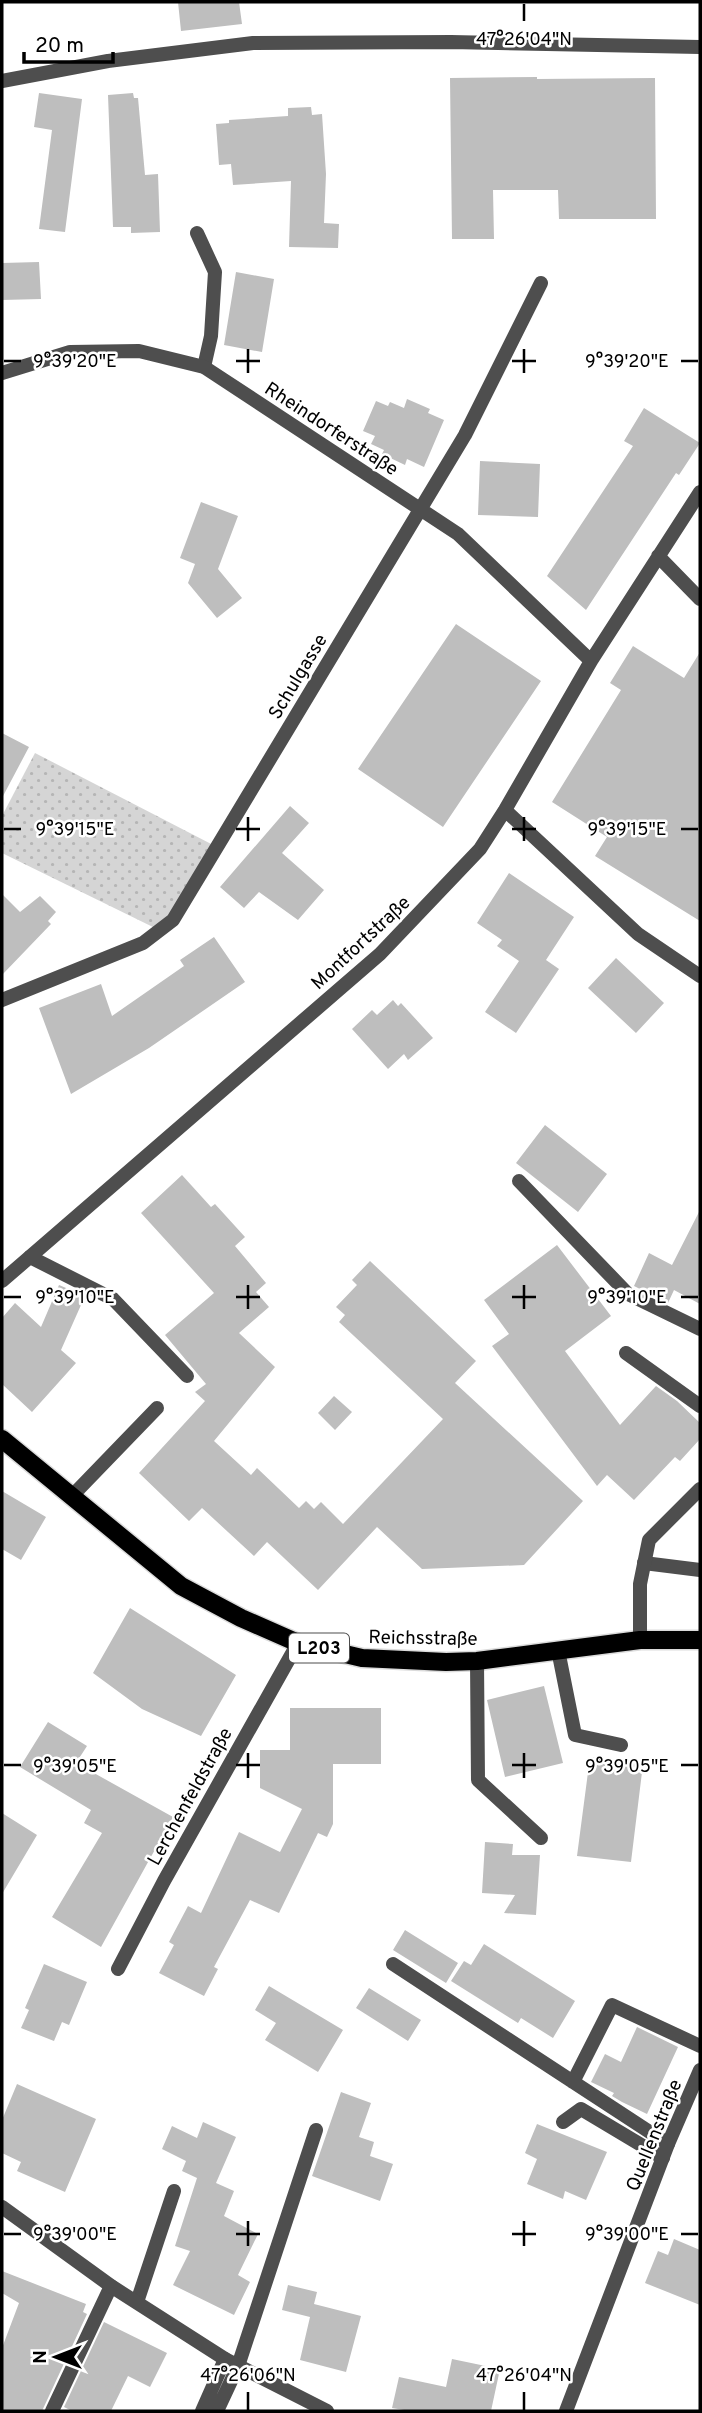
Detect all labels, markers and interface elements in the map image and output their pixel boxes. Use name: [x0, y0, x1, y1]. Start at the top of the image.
scale bar: [24, 21, 114, 65]
text: 47°26'04"N: [476, 29, 572, 52]
text: 20 m: [35, 33, 84, 60]
text: 9°39'20"E: [33, 351, 117, 374]
text: 9°39'20"E: [585, 351, 669, 374]
street label: Rheindorferstraße: [260, 377, 402, 482]
street label: Schulgasse: [264, 630, 334, 724]
text: 9°39'15"E: [35, 819, 115, 842]
text: 9°39'15"E: [587, 819, 667, 842]
street label: Montfortstraße: [307, 891, 416, 996]
text: 9°39'10"E: [35, 1287, 115, 1310]
text: 9°39'10"E: [587, 1287, 667, 1310]
street label: Reichsstraße: [368, 1626, 478, 1652]
road number: L203: [289, 1633, 349, 1662]
street label: Lerchenfeldstraße: [143, 1724, 239, 1870]
text: 9°39'05"E: [33, 1756, 117, 1779]
text: 9°39'05"E: [585, 1756, 669, 1779]
street label: Quellenstraße: [622, 2076, 688, 2195]
text: 9°39'00"E: [33, 2224, 117, 2247]
text: 9°39'00"E: [585, 2224, 669, 2247]
north arrow: [21, 2322, 91, 2392]
text: N: [29, 2350, 53, 2364]
text: 47°26'06"N: [200, 2365, 296, 2388]
text: 47°26'04"N: [476, 2365, 572, 2388]

